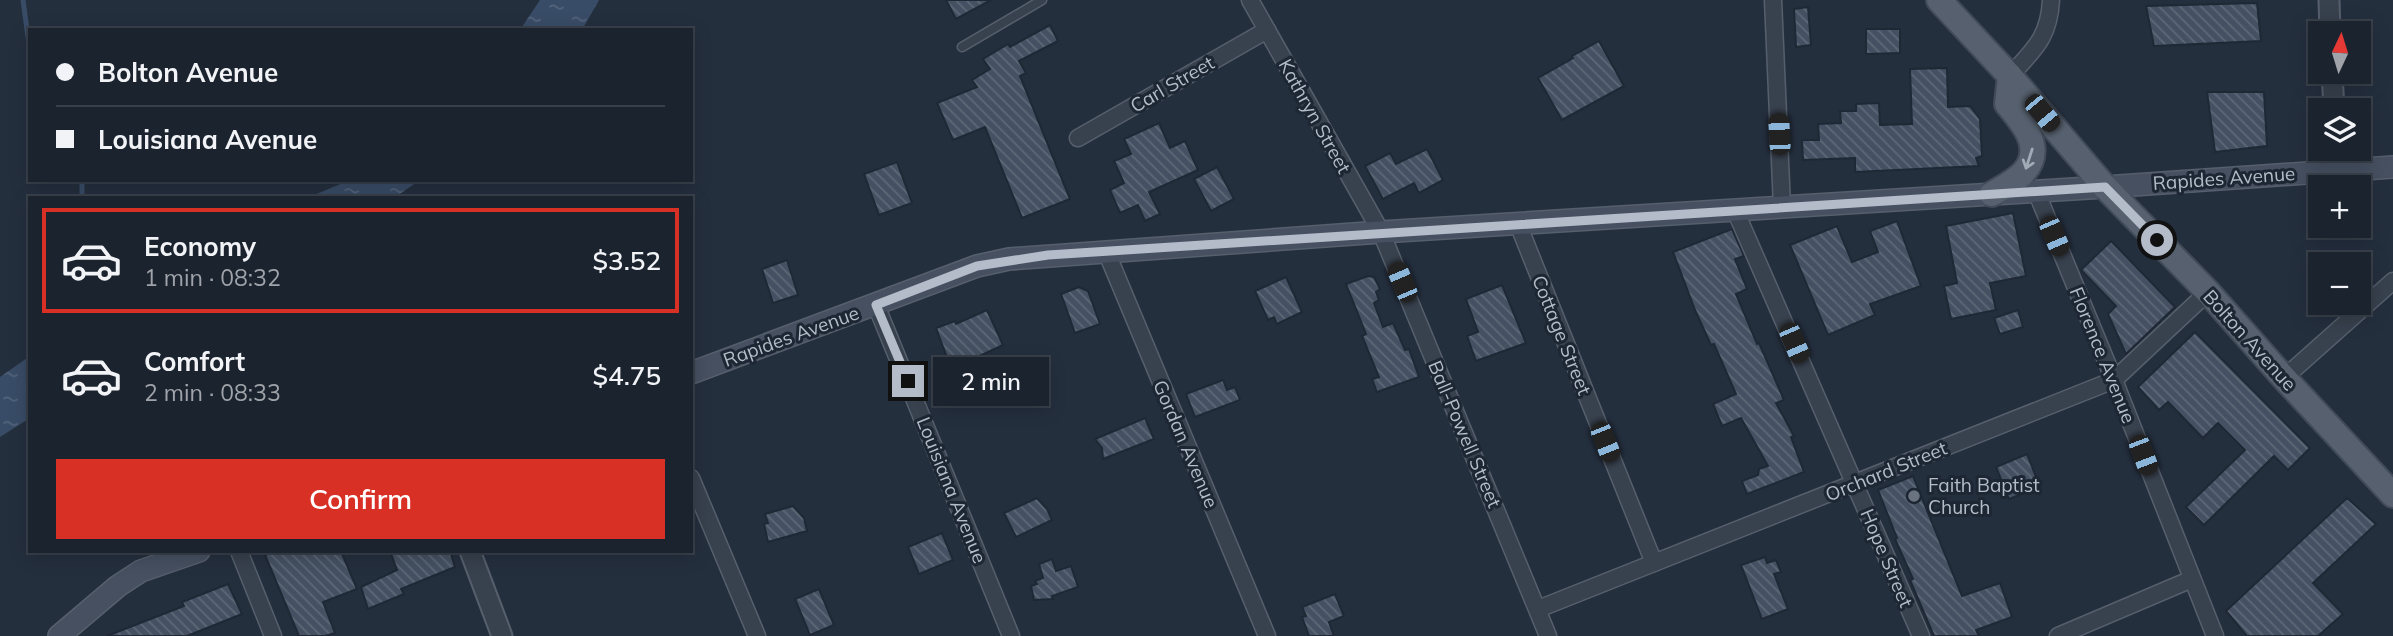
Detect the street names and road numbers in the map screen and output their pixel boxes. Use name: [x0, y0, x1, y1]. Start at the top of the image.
street label: Carl Street: [1126, 50, 1219, 118]
street label: Kathryn Street: [1274, 54, 1357, 178]
street label: Rapides Avenue: [2152, 161, 2296, 195]
street label: Cottage Street: [1527, 272, 1597, 399]
street label: Florence Avenue: [2065, 283, 2141, 427]
street label: Bolton Avenue: [2198, 284, 2302, 396]
street label: Rapides Avenue: [720, 300, 862, 372]
street label: Ball-Powell Street: [1423, 357, 1507, 511]
street label: Gordan Avenue: [1148, 376, 1224, 512]
street label: Louisiana Avenue: [912, 413, 992, 567]
street label: Orchard Street: [1822, 436, 1951, 506]
street label: Hope Street: [1856, 505, 1919, 611]

